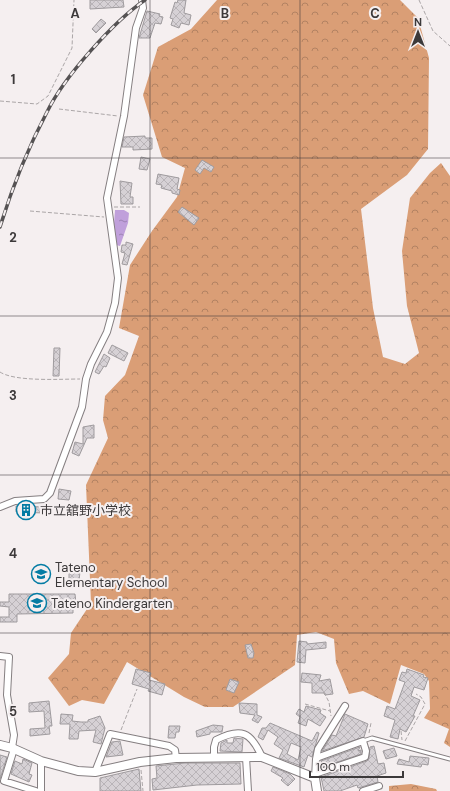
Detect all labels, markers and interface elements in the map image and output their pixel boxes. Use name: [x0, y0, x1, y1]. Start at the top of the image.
text: A: [70, 5, 80, 22]
text: B: [221, 5, 229, 22]
text: C: [370, 5, 380, 22]
north arrow: [398, 12, 438, 52]
text: N: [414, 15, 422, 29]
text: 1: [11, 71, 15, 88]
text: 2: [9, 229, 17, 246]
text: 3: [9, 387, 17, 404]
building icon: 市立舘野小学校: [15, 499, 37, 521]
place label: 市立舘野小学校: [40, 502, 131, 519]
text: 4: [9, 545, 17, 562]
place label: Tateno Elementary School: [55, 559, 168, 591]
school or university icon: Tateno Elementary School: [30, 563, 52, 585]
school or university icon: Tateno Kindergarten: [26, 592, 48, 614]
place label: Tateno Kindergarten: [51, 595, 172, 612]
text: 5: [9, 703, 17, 720]
scale bar: [310, 753, 403, 779]
text: 100 m: [316, 759, 350, 775]

